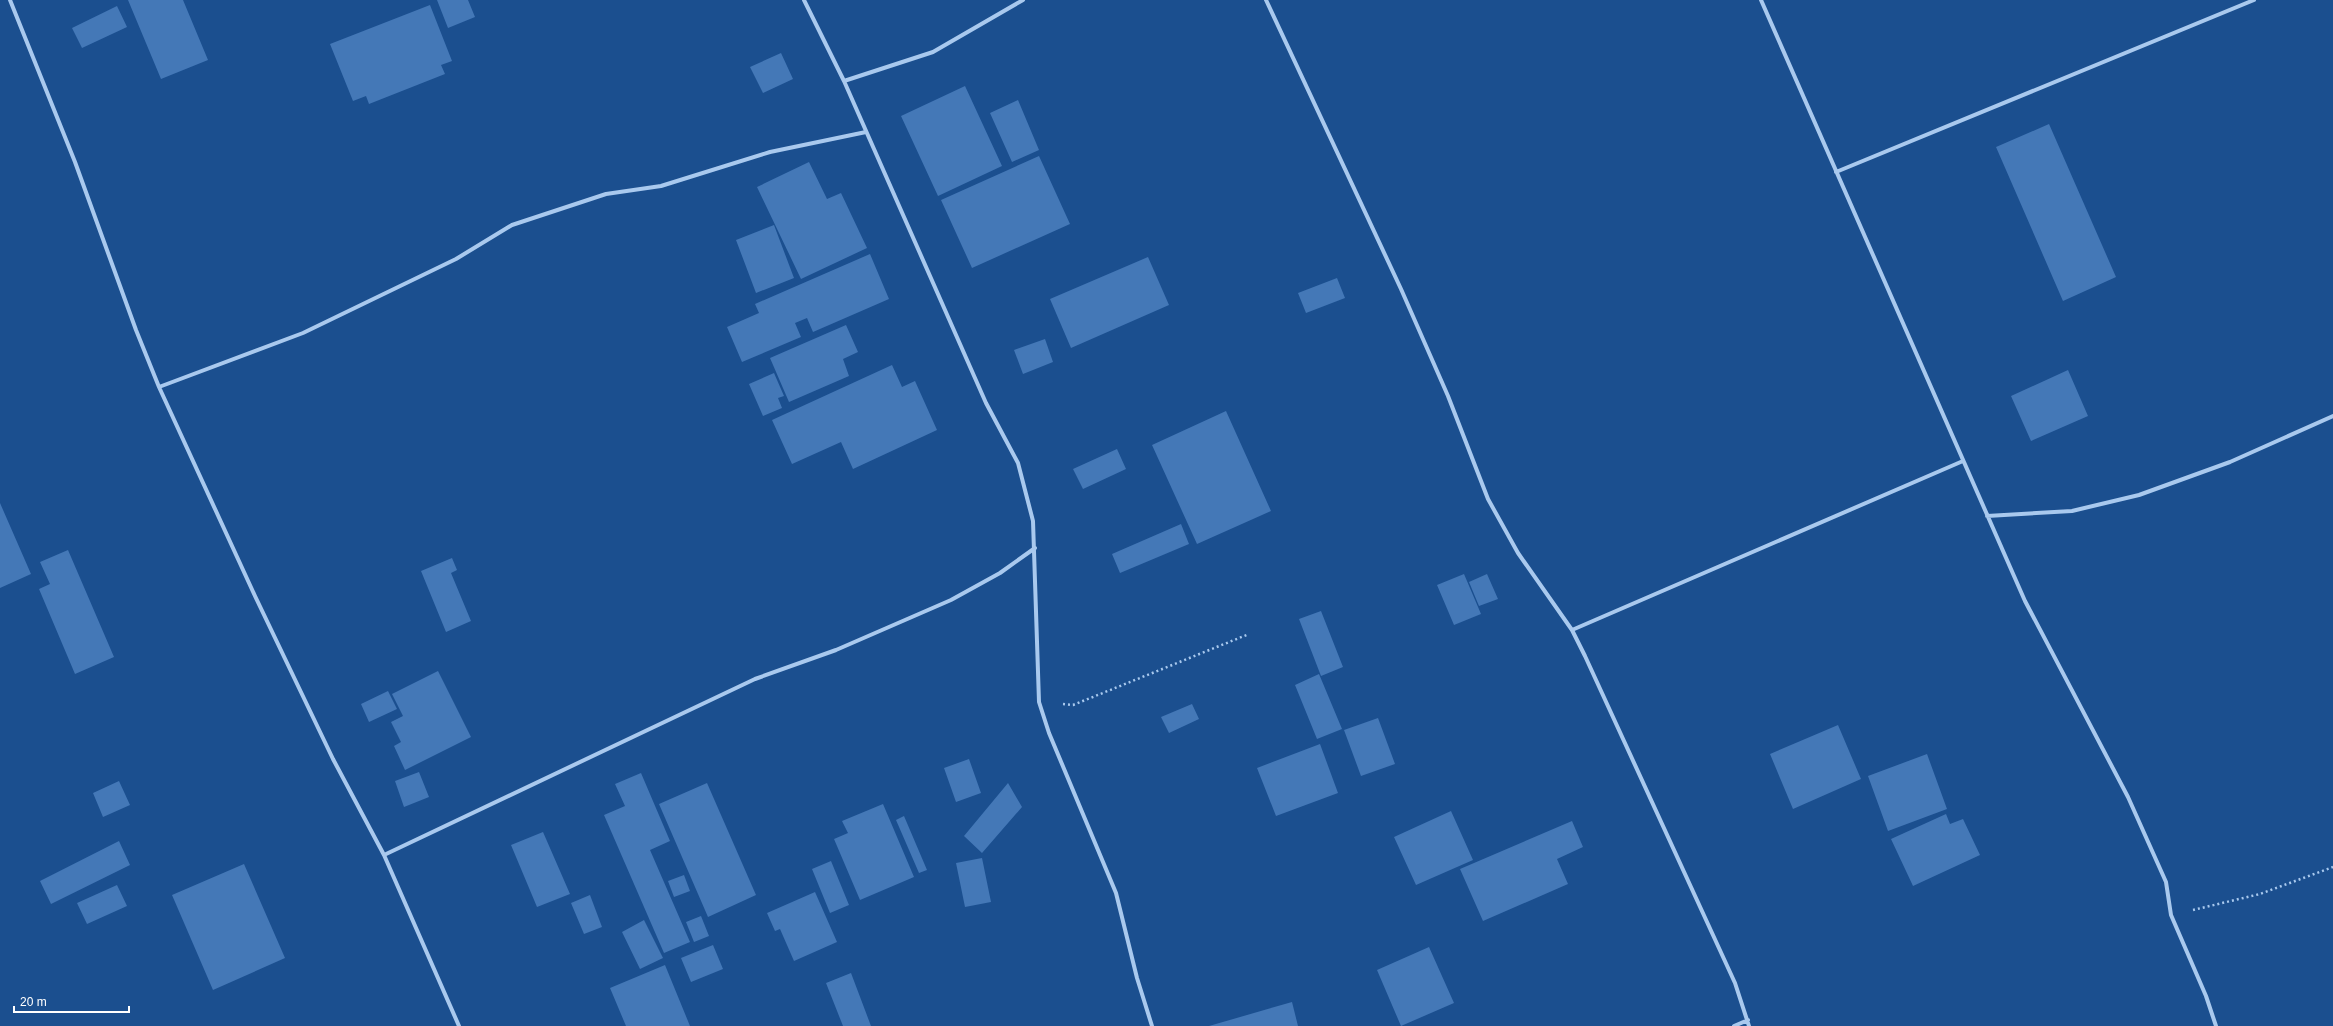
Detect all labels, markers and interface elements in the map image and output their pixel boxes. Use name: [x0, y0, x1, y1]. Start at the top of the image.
scale bar: [14, 988, 129, 1014]
text: 20 m: [20, 995, 47, 1009]

